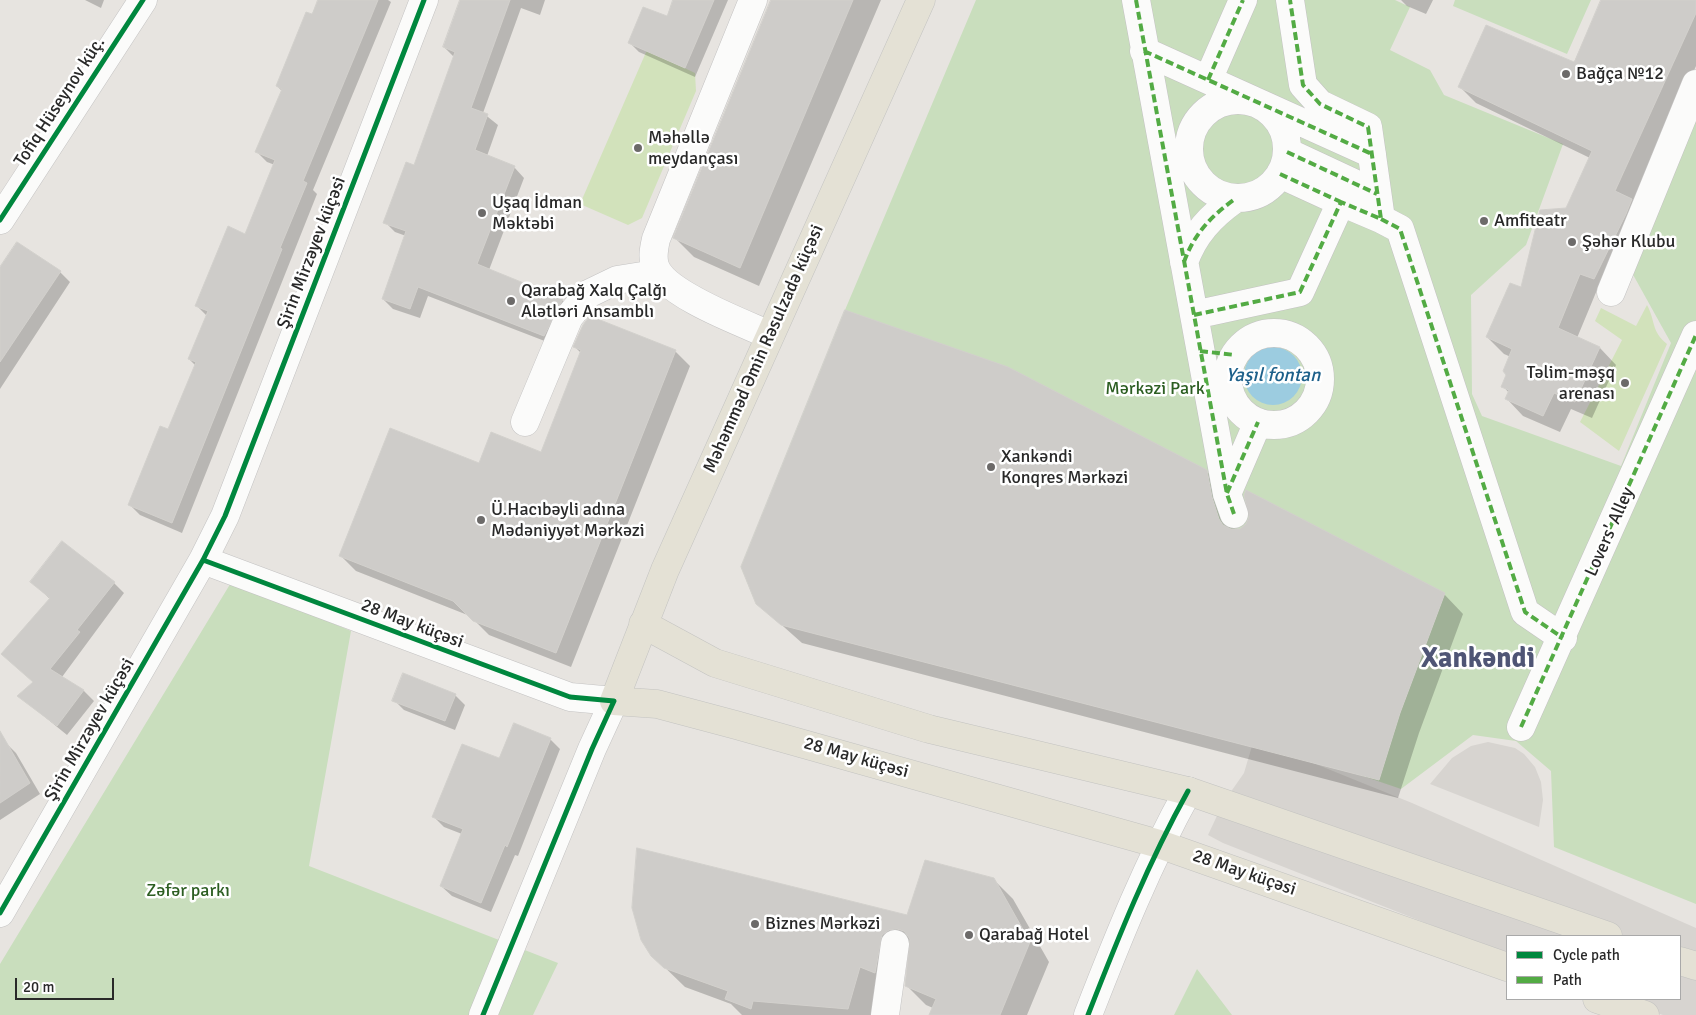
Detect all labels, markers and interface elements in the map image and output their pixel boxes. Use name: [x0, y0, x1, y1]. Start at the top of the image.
street label: Tofiq Hüseynov küç.: [10, 33, 110, 171]
place label: Bağça №12: [1576, 63, 1664, 85]
marker: Bağça №12: [1560, 68, 1572, 80]
place label: Məhəllə meydançası: [648, 127, 738, 170]
marker: Məhəllə meydançası: [632, 142, 644, 154]
street label: Şirin Mirzəyev küçəsi: [273, 174, 351, 332]
place label: Uşaq İdman Məktəbi: [492, 192, 582, 234]
marker: Uşaq İdman Məktəbi: [476, 207, 488, 219]
place label: Amfiteatr: [1494, 210, 1567, 232]
marker: Amfiteatr: [1478, 215, 1490, 227]
street label: Məhəmməd Əmin Rəsulzadə küçəsi: [699, 221, 829, 477]
place label: Şəhər Klubu: [1582, 231, 1675, 253]
marker: Şəhər Klubu: [1566, 236, 1578, 248]
place label: Qarabağ Xalq Çalğı Alətləri Ansamblı: [521, 280, 667, 322]
marker: Qarabağ Xalq Çalğı Alətləri Ansamblı: [505, 295, 517, 307]
place label: Təlim-məşq arenası: [1527, 362, 1615, 404]
water label: Yaşıl fontan: [1226, 365, 1320, 387]
marker: Təlim-məşq arenası: [1619, 377, 1631, 389]
park label: Mərkəzi Park: [1105, 378, 1205, 400]
place label: Xankəndi Konqres Mərkəzi: [1001, 446, 1128, 488]
marker: Xankəndi Konqres Mərkəzi: [985, 461, 997, 473]
street label: Lovers' Alley: [1581, 484, 1639, 580]
place label: Ü.Hacıbəyli adına Mədəniyyət Mərkəzi: [491, 499, 645, 542]
marker: Ü.Hacıbəyli adına Mədəniyyət Mərkəzi: [475, 514, 487, 526]
street label: 28 May küçəsi: [358, 595, 466, 653]
district label: Xankəndi: [1421, 643, 1535, 677]
street label: Şirin Mirzəyev küçəsi: [40, 655, 140, 805]
street label: 28 May küçəsi: [801, 733, 911, 783]
street label: 28 May küçəsi: [1189, 845, 1299, 901]
park label: Zəfər parkı: [146, 880, 230, 902]
place label: Biznes Mərkəzi: [765, 913, 880, 935]
marker: Biznes Mərkəzi: [749, 918, 761, 930]
place label: Qarabağ Hotel: [979, 924, 1089, 946]
marker: Qarabağ Hotel: [963, 929, 975, 941]
legend: [1506, 935, 1681, 1000]
text: Cycle path: [1553, 946, 1620, 964]
scale bar: [18, 968, 116, 1000]
text: Path: [1553, 971, 1582, 989]
text: 20 m: [23, 978, 54, 996]

